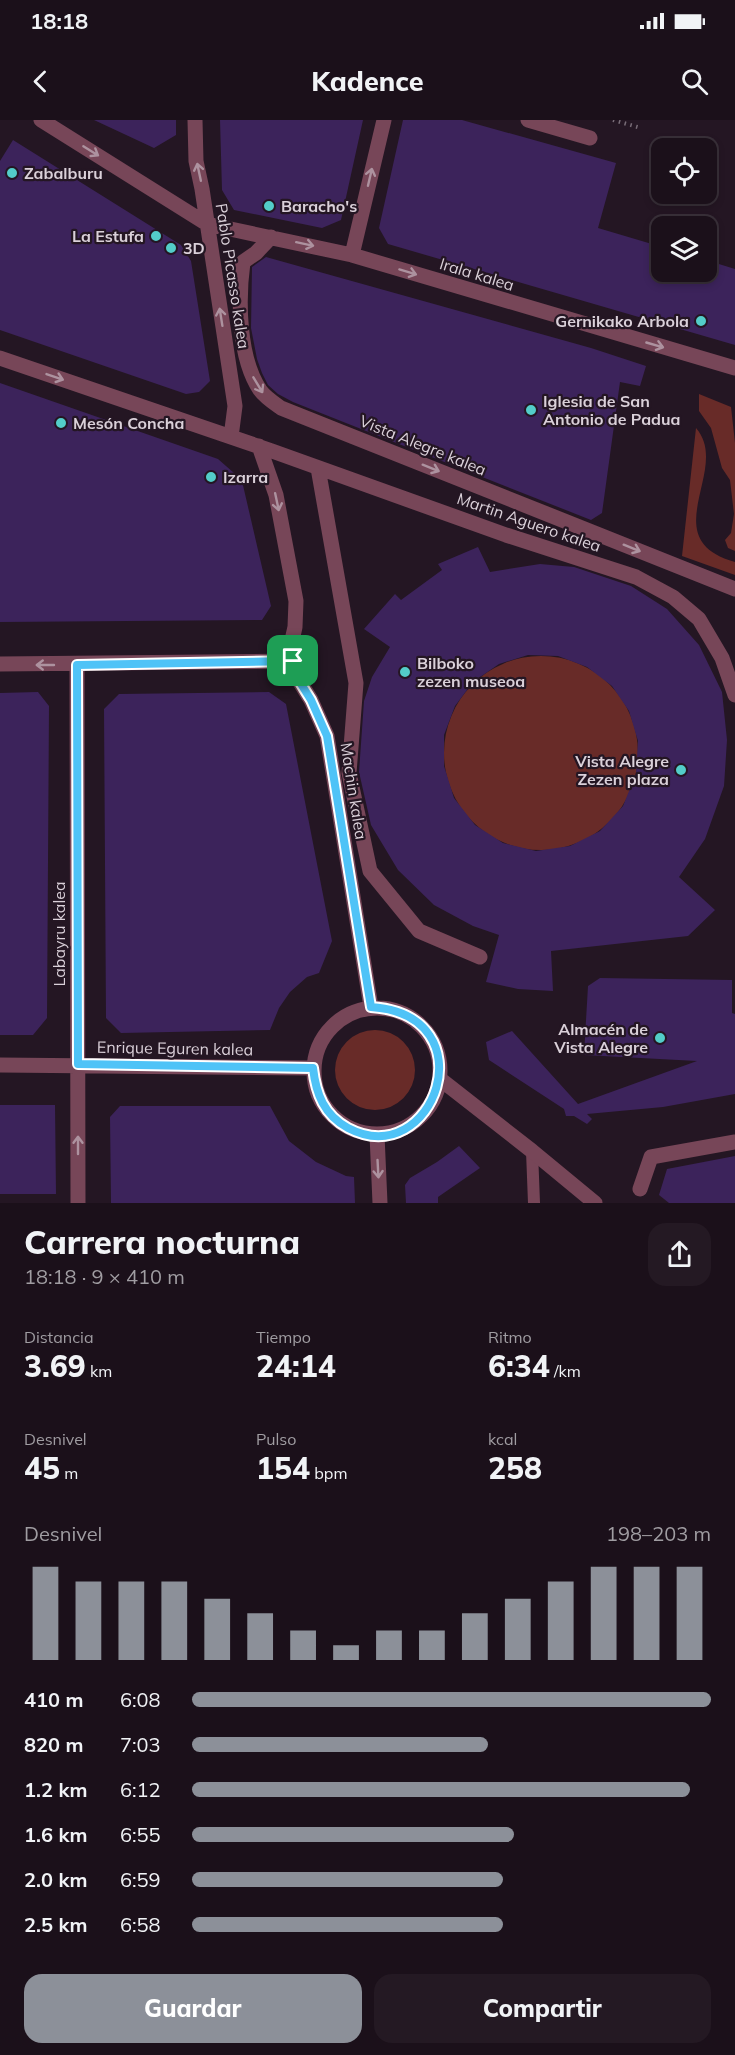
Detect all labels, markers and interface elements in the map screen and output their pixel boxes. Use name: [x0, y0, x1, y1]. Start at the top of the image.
text: 18:18: [30, 7, 88, 35]
text: Kadence: [311, 64, 424, 98]
icon: back: [24, 65, 57, 98]
icon: search: [678, 65, 711, 98]
map controls: [651, 138, 717, 282]
button: locate: [651, 138, 717, 204]
one-way arrow: [82, 145, 99, 157]
place label: Zabalburu: [24, 163, 103, 183]
one-way arrow: [192, 163, 204, 182]
marker: Zabalburu: [5, 166, 19, 180]
one-way arrow: [365, 168, 377, 187]
place label: Baracho's: [281, 196, 357, 216]
marker: Baracho's: [262, 199, 276, 213]
street label: Pablo Picasso kalea: [212, 202, 254, 350]
button: layers: [651, 216, 717, 282]
place label: La Estufa: [72, 226, 144, 246]
marker: La Estufa: [149, 229, 163, 243]
place label: 3D: [183, 238, 205, 258]
one-way arrow: [295, 239, 314, 251]
marker: 3D: [164, 241, 178, 255]
street label: Irala kalea: [437, 253, 517, 295]
one-way arrow: [398, 267, 417, 278]
one-way arrow: [216, 307, 227, 327]
place label: Gernikako Arbola: [555, 311, 689, 331]
marker: Gernikako Arbola: [694, 314, 708, 328]
one-way arrow: [645, 340, 664, 351]
one-way arrow: [45, 372, 64, 383]
one-way arrow: [252, 376, 264, 393]
place label: Iglesia de San Antonio de Padua: [543, 391, 680, 429]
marker: Iglesia de San Antonio de Padua: [524, 403, 538, 417]
street label: Vista Alegre kalea: [357, 411, 489, 479]
place label: Mesón Concha: [73, 413, 184, 433]
marker: Mesón Concha: [54, 416, 68, 430]
one-way arrow: [421, 463, 440, 474]
place label: Izarra: [223, 467, 268, 487]
marker: Izarra: [204, 470, 218, 484]
street label: Martin Aguero kalea: [455, 488, 603, 556]
one-way arrow: [271, 492, 283, 511]
one-way arrow: [622, 543, 641, 554]
pin: [267, 635, 318, 686]
icon: arrive: [276, 644, 309, 677]
place label: Bilboko zezen museoa: [417, 653, 525, 691]
one-way arrow: [36, 659, 56, 671]
marker: Bilboko zezen museoa: [398, 665, 412, 679]
street label: Machin kalea: [336, 741, 372, 841]
place label: Vista Alegre Zezen plaza: [574, 751, 669, 789]
marker: Vista Alegre Zezen plaza: [674, 763, 688, 777]
street label: Labayru kalea: [49, 881, 69, 987]
place label: Almacén de Vista Alegre: [553, 1019, 648, 1057]
marker: Almacén de Vista Alegre: [653, 1031, 667, 1045]
street label: Enrique Eguren kalea: [97, 1037, 253, 1059]
one-way arrow: [72, 1135, 84, 1155]
one-way arrow: [373, 1159, 384, 1179]
text: Carrera nocturna: [24, 1221, 300, 1262]
button: share: [648, 1223, 711, 1286]
text: 18:18 · 9 × 410 m: [24, 1264, 185, 1289]
text: Distancia: [24, 1327, 94, 1347]
text: Tiempo: [256, 1327, 311, 1347]
text: Ritmo: [488, 1327, 532, 1347]
text: 3.69: [24, 1347, 86, 1385]
text: 24:14: [256, 1347, 336, 1385]
text: 6:34: [488, 1347, 550, 1385]
text: km: [86, 1361, 112, 1381]
text: /km: [550, 1361, 581, 1381]
text: Desnivel: [24, 1429, 87, 1449]
text: Pulso: [256, 1429, 296, 1449]
text: kcal: [488, 1429, 517, 1449]
text: 45: [24, 1449, 60, 1487]
text: 154: [256, 1449, 310, 1487]
text: 258: [488, 1449, 542, 1487]
text: m: [60, 1463, 78, 1483]
text: bpm: [310, 1463, 347, 1483]
text: Desnivel: [24, 1521, 102, 1546]
text: 198–203 m: [606, 1521, 711, 1546]
text: 410 m: [24, 1687, 83, 1712]
text: 6:08: [120, 1687, 161, 1712]
text: 820 m: [24, 1732, 83, 1757]
text: 7:03: [120, 1732, 161, 1757]
text: 1.2 km: [24, 1777, 87, 1802]
text: 6:12: [120, 1777, 161, 1802]
text: 1.6 km: [24, 1822, 87, 1847]
text: 6:55: [120, 1822, 161, 1847]
text: 2.0 km: [24, 1867, 87, 1892]
text: 6:59: [120, 1867, 161, 1892]
text: 2.5 km: [24, 1912, 87, 1937]
text: 6:58: [120, 1912, 161, 1937]
button: Guardar: [24, 1974, 362, 2043]
button: Compartir: [374, 1974, 711, 2043]

